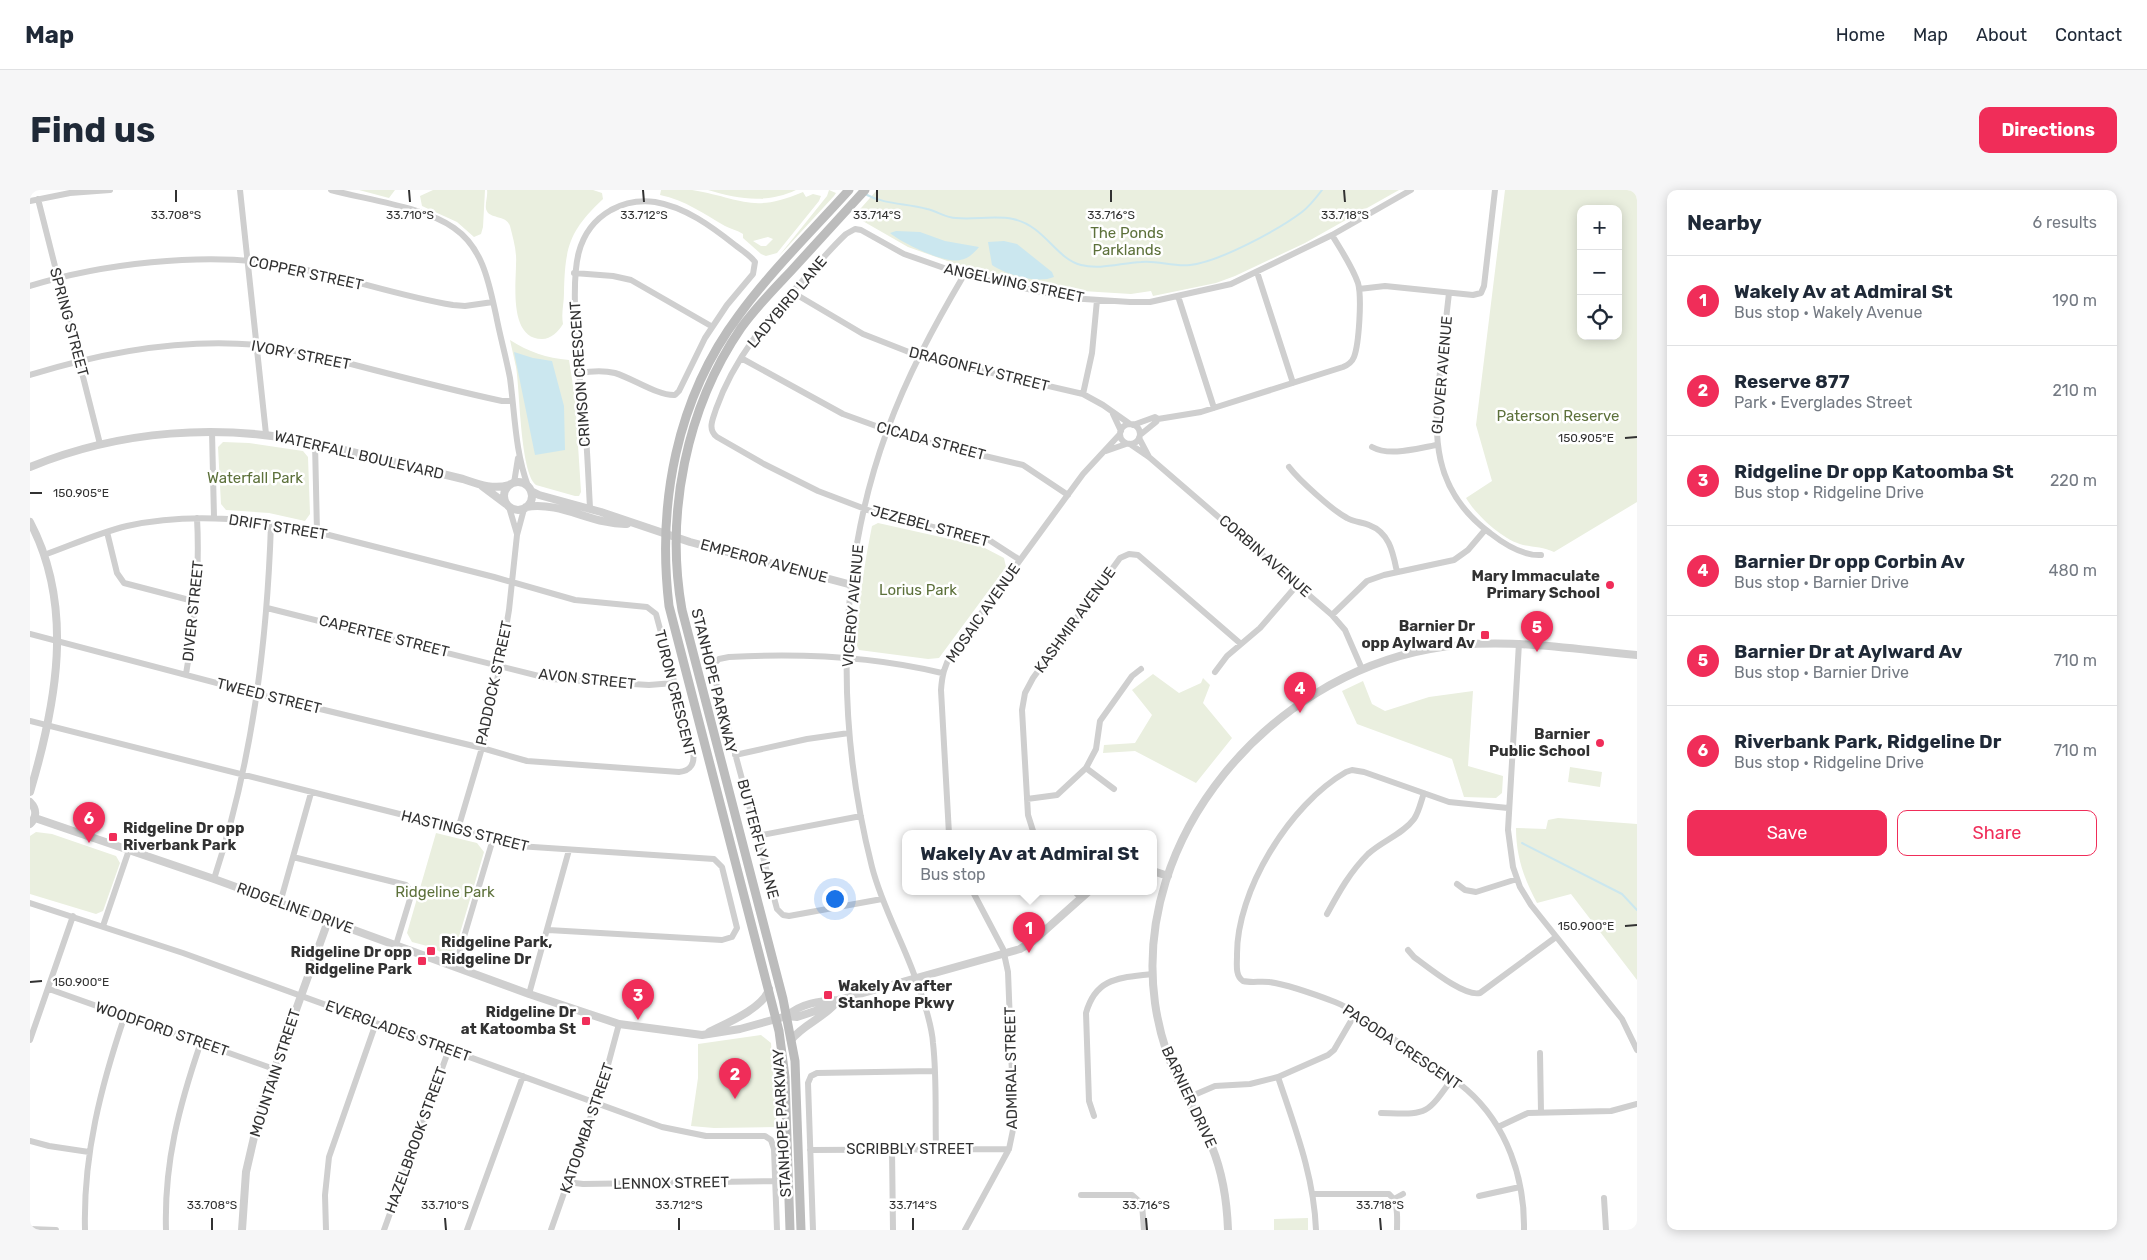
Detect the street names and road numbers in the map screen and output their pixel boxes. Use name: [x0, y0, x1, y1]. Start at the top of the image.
street label: COPPER STREET: [247, 252, 365, 294]
street label: LADYBIRD LANE: [743, 253, 831, 351]
street label: ANGELWING STREET: [942, 259, 1086, 307]
street label: SPRING STREET: [46, 266, 92, 379]
street label: CRIMSON CRESCENT: [566, 300, 594, 447]
street label: GLOVER AVENUE: [1428, 315, 1456, 435]
street label: IVORY STREET: [250, 337, 352, 374]
street label: DRAGONFLY STREET: [907, 343, 1051, 395]
street label: CICADA STREET: [875, 418, 988, 464]
street label: WATERFALL BOULEVARD: [272, 427, 446, 483]
street label: JEZEBEL STREET: [869, 502, 992, 551]
street label: DRIFT STREET: [227, 510, 329, 544]
street label: CORBIN AVENUE: [1215, 511, 1315, 601]
street label: EMPEROR AVENUE: [698, 535, 830, 587]
street label: VICEROY AVENUE: [839, 544, 867, 668]
street label: DIVER STREET: [179, 559, 207, 662]
street label: MOSAIC AVENUE: [942, 560, 1024, 666]
street label: KASHMIR AVENUE: [1031, 564, 1119, 676]
street label: STANHOPE PARKWAY: [687, 607, 741, 756]
street label: CAPERTEE STREET: [317, 611, 451, 661]
street label: PADDOCK STREET: [472, 619, 516, 747]
street label: TURON CRESCENT: [651, 628, 699, 758]
street label: AVON STREET: [537, 665, 637, 693]
street label: TWEED STREET: [215, 674, 324, 718]
street label: BUTTERFLY LANE: [733, 777, 783, 901]
street label: HASTINGS STREET: [399, 806, 531, 856]
street label: RIDGELINE DRIVE: [234, 879, 356, 937]
street label: EVERGLADES STREET: [323, 996, 473, 1066]
street label: WOODFORD STREET: [93, 998, 231, 1060]
street label: PAGODA CRESCENT: [1339, 1001, 1465, 1094]
street label: MOUNTAIN STREET: [246, 1006, 304, 1139]
street label: ADMIRAL STREET: [1001, 1006, 1021, 1129]
street label: BARNIER DRIVE: [1158, 1043, 1220, 1151]
street label: STANHOPE PARKWAY: [769, 1048, 795, 1198]
street label: KATOOMBA STREET: [556, 1060, 618, 1195]
street label: HAZELBROOK STREET: [381, 1064, 451, 1216]
street label: SCRIBBLY STREET: [846, 1140, 974, 1158]
street label: LENNOX STREET: [613, 1173, 729, 1193]

